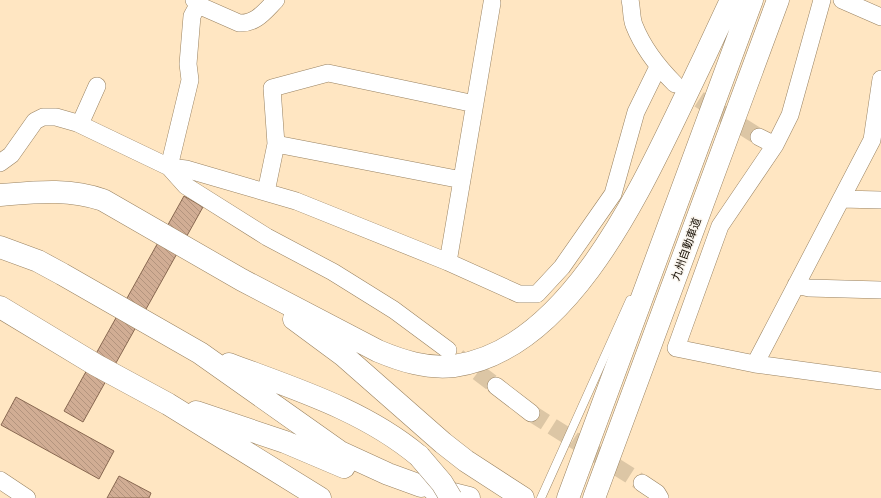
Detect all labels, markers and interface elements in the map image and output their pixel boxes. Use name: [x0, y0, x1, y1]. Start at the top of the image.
street label: 九州自動車道: [669, 216, 704, 282]

